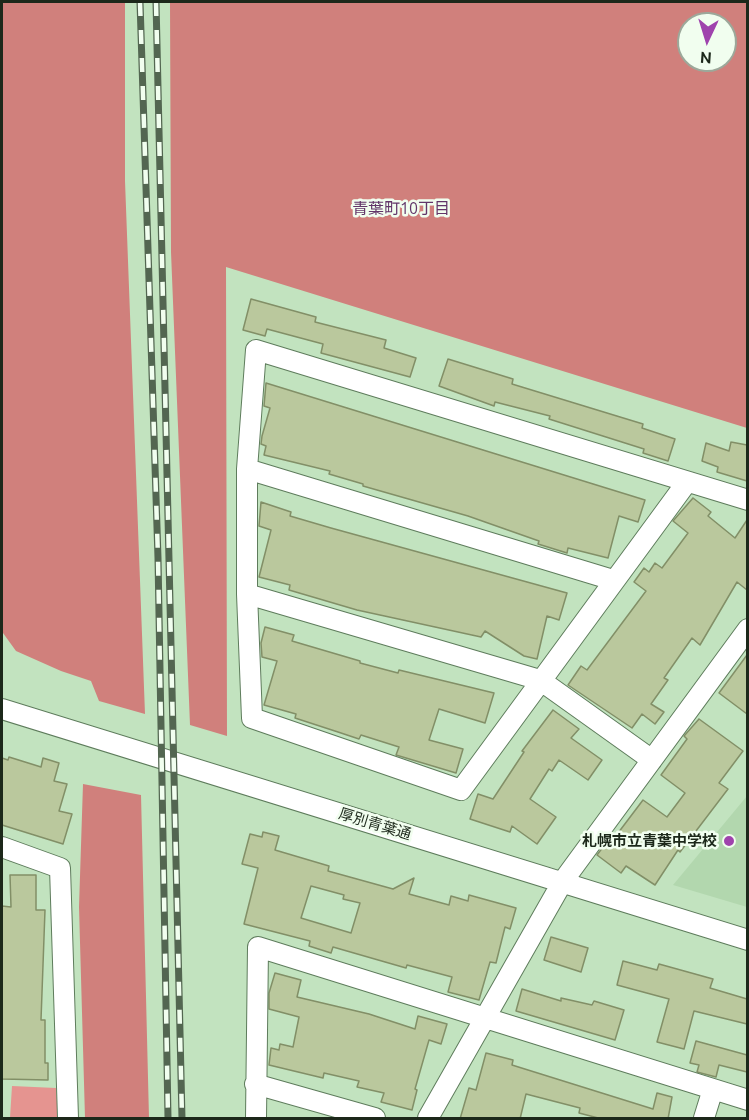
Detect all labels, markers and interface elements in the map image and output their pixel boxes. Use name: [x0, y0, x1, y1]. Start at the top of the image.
north arrow: [677, 12, 737, 72]
text: N: [699, 49, 712, 67]
district label: 青葉町10丁目: [352, 199, 450, 219]
street label: 厚別青葉通: [337, 804, 413, 844]
place label: 札幌市立青葉中学校: [582, 832, 717, 850]
marker: 札幌市立青葉中学校: [722, 834, 736, 848]

